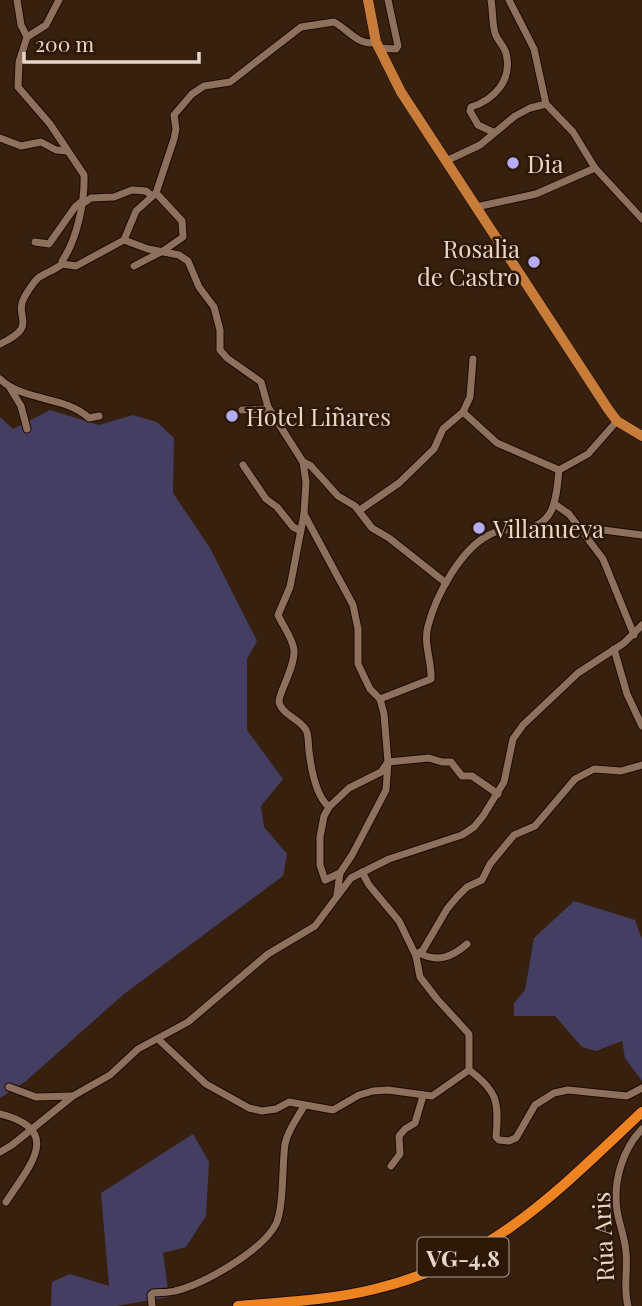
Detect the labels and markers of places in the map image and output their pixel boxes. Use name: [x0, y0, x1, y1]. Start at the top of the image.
place label: Dia: [527, 147, 563, 179]
marker: Dia: [505, 155, 521, 171]
place label: Rosalia de Castro: [417, 232, 520, 292]
marker: Rosalia de Castro: [526, 254, 542, 270]
place label: Hotel Liñares: [246, 400, 391, 432]
marker: Hotel Liñares: [224, 408, 240, 424]
place label: Villanueva: [492, 512, 604, 544]
marker: Villanueva: [471, 520, 487, 536]

